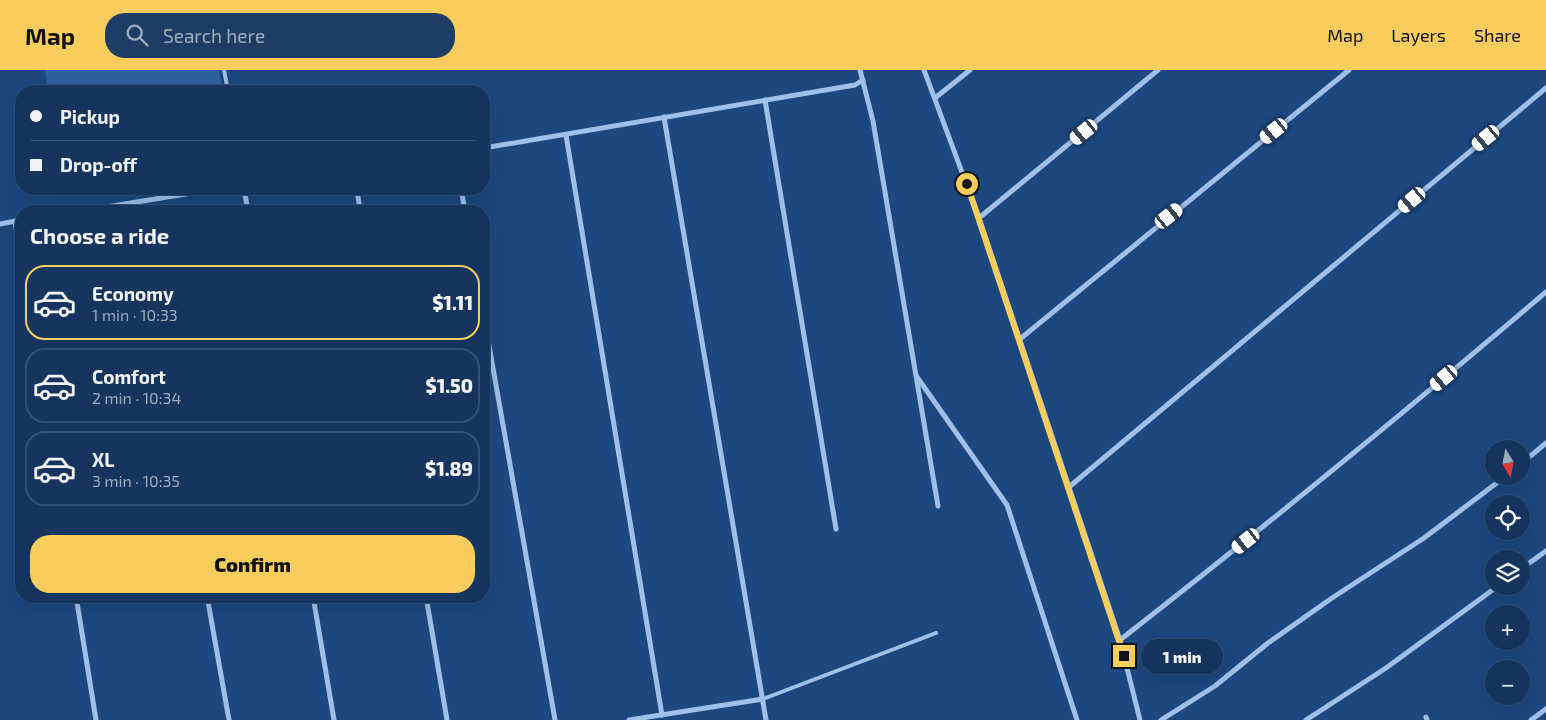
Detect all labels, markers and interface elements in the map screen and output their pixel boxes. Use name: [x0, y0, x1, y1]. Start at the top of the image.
search box: [105, 13, 455, 58]
text: Map: [25, 21, 75, 50]
icon: search: [123, 21, 151, 49]
text: Search here: [163, 24, 265, 47]
text: Map: [1327, 24, 1363, 46]
text: Layers: [1391, 24, 1446, 46]
text: Share: [1474, 24, 1521, 46]
text: Pickup: [60, 105, 120, 128]
car: [1257, 116, 1290, 146]
car: [1067, 117, 1100, 147]
car: [1469, 123, 1502, 153]
text: Drop-off: [60, 153, 137, 176]
route start: [956, 173, 978, 195]
car: [1395, 185, 1428, 215]
car: [1152, 201, 1185, 231]
text: Choose a ride: [30, 222, 169, 248]
icon: car: [32, 280, 77, 325]
text: Economy: [92, 282, 174, 305]
text: $1.11: [432, 291, 473, 314]
text: 1 min · 10:33: [92, 305, 178, 324]
icon: car: [32, 363, 77, 408]
car: [1427, 363, 1460, 393]
text: Comfort: [92, 365, 166, 388]
text: $1.50: [426, 374, 473, 397]
text: 2 min · 10:34: [92, 388, 181, 407]
north arrow: [1485, 440, 1530, 485]
map controls: [1485, 440, 1530, 705]
icon: car: [32, 446, 77, 491]
text: XL: [92, 448, 114, 471]
text: $1.89: [425, 457, 473, 480]
text: 3 min · 10:35: [92, 471, 180, 490]
button: locate: [1485, 495, 1530, 540]
car: [1229, 526, 1262, 556]
button: Confirm: [30, 535, 475, 593]
button: layers: [1485, 550, 1530, 595]
button: +: [1485, 605, 1530, 650]
callout: 1 min: [1142, 638, 1224, 674]
route end: [1113, 645, 1135, 667]
text: 1 min: [1162, 647, 1202, 666]
button: −: [1485, 660, 1530, 705]

